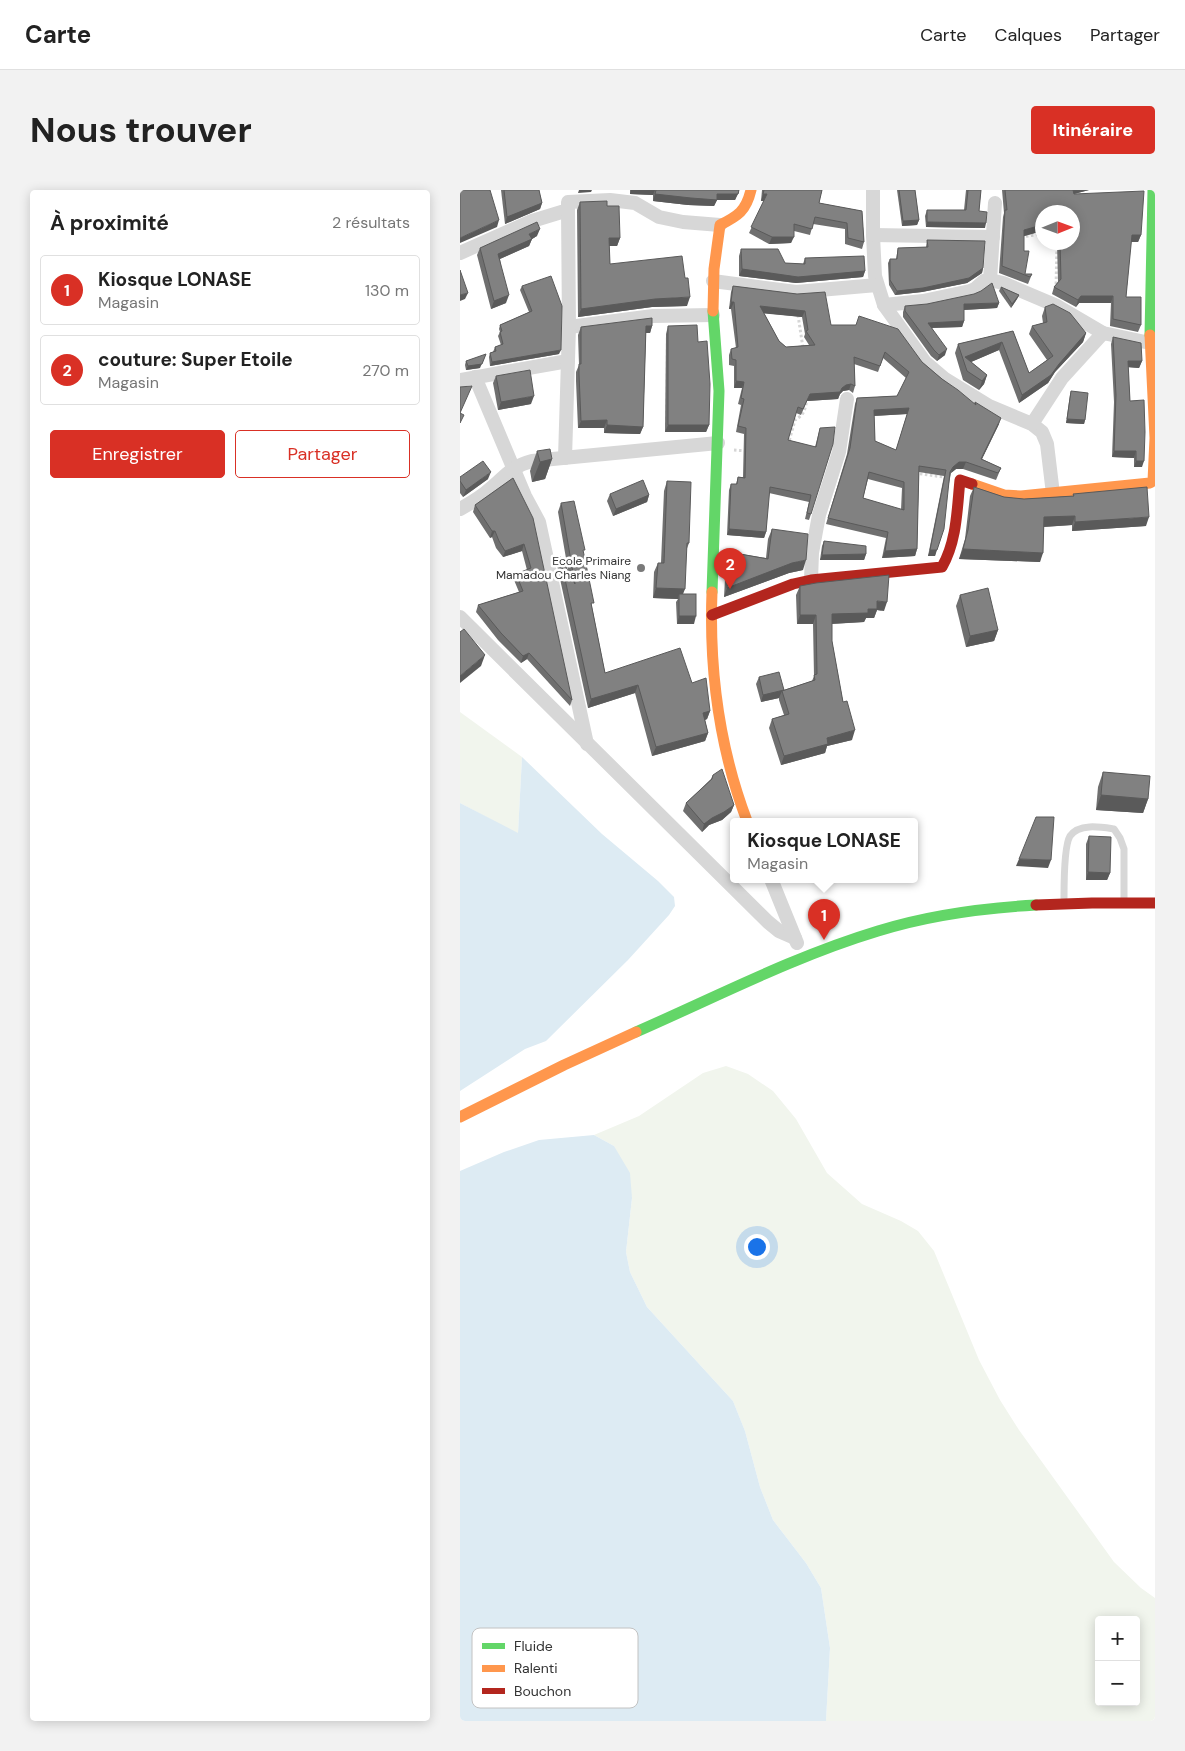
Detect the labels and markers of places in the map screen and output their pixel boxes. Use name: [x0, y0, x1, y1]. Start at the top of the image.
pin: 2: [714, 548, 746, 589]
place label: Ecole Primaire Mamadou Charles Niang: [496, 553, 631, 583]
marker: Ecole Primaire Mamadou Charles Niang: [635, 562, 647, 574]
pin: 1: [808, 899, 840, 940]

